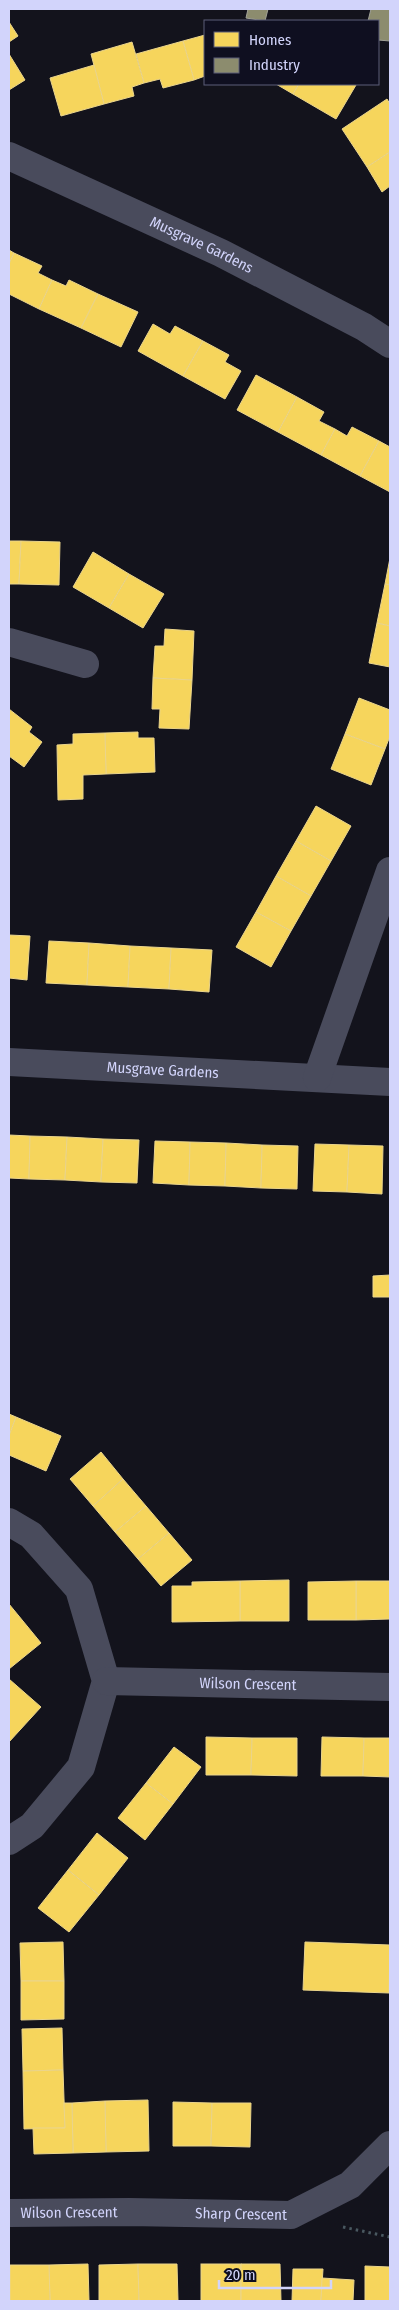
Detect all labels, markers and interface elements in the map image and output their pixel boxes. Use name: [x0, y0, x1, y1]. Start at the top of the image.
legend: [204, 20, 379, 85]
text: Homes: [249, 31, 291, 49]
text: Industry: [249, 56, 300, 74]
street label: Musgrave Gardens: [147, 213, 256, 277]
street label: Musgrave Gardens: [106, 1058, 219, 1082]
street label: Wilson Crescent: [199, 1674, 297, 1694]
street label: Wilson Crescent: [20, 2203, 118, 2222]
street label: Sharp Crescent: [195, 2204, 287, 2224]
scale bar: [219, 2258, 332, 2290]
text: 20 m: [226, 2266, 256, 2284]

